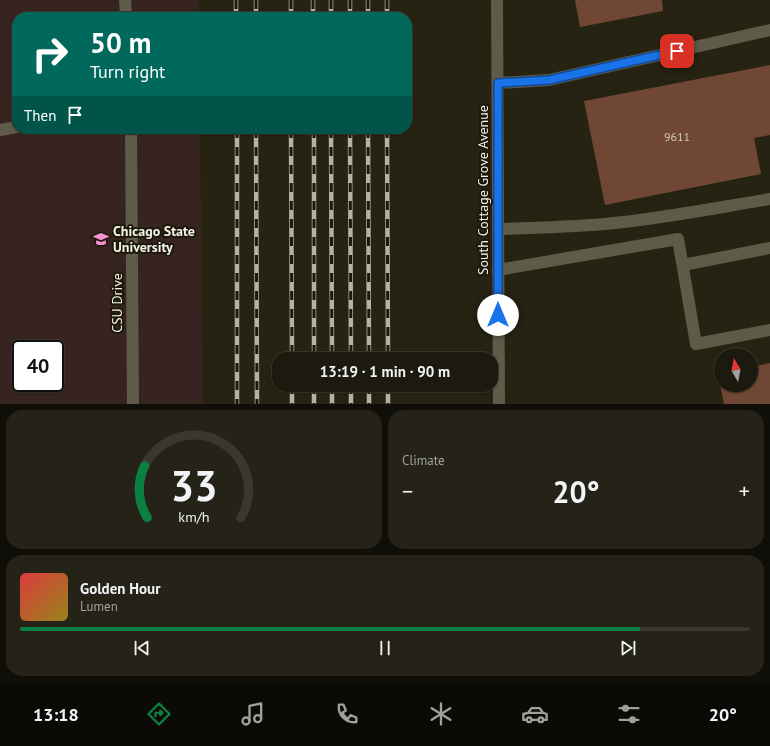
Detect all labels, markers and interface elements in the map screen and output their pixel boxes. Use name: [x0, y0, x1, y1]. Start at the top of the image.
text: 50 m: [90, 24, 151, 61]
icon: right: [24, 28, 76, 80]
pin: [660, 34, 694, 68]
icon: arrive: [666, 40, 688, 62]
text: Turn right: [90, 60, 165, 83]
icon: arrive: [64, 104, 86, 126]
street label: South Cottage Grove Avenue: [474, 105, 492, 275]
text: Then: [24, 106, 56, 125]
house number: 9611: [664, 129, 690, 144]
place label: Chicago State University: [113, 222, 195, 256]
school or university icon: Chicago State University: [92, 230, 110, 248]
street label: CSU Drive: [108, 273, 126, 333]
position arrow: [477, 294, 519, 336]
speed limit sign: 40: [12, 340, 64, 392]
north arrow: [714, 348, 758, 392]
map controls: [714, 348, 758, 392]
text: 13:19 · 1 min · 90 m: [320, 362, 450, 381]
text: Climate: [402, 452, 445, 469]
text: 33: [170, 458, 218, 511]
text: 20°: [552, 472, 600, 511]
text: −: [402, 477, 413, 505]
text: +: [739, 477, 750, 505]
text: km/h: [178, 506, 210, 525]
text: Golden Hour: [80, 579, 160, 598]
text: Lumen: [80, 598, 118, 615]
icon: previous: [131, 637, 153, 659]
icon: pause: [374, 637, 396, 659]
icon: next: [617, 637, 639, 659]
icon: directions: [145, 700, 173, 728]
icon: music: [239, 700, 267, 728]
icon: phone: [333, 700, 361, 728]
icon: climate: [427, 700, 455, 728]
icon: car: [521, 700, 549, 728]
icon: filters: [615, 700, 643, 728]
text: 13:18: [33, 703, 79, 726]
text: 20°: [709, 703, 737, 726]

